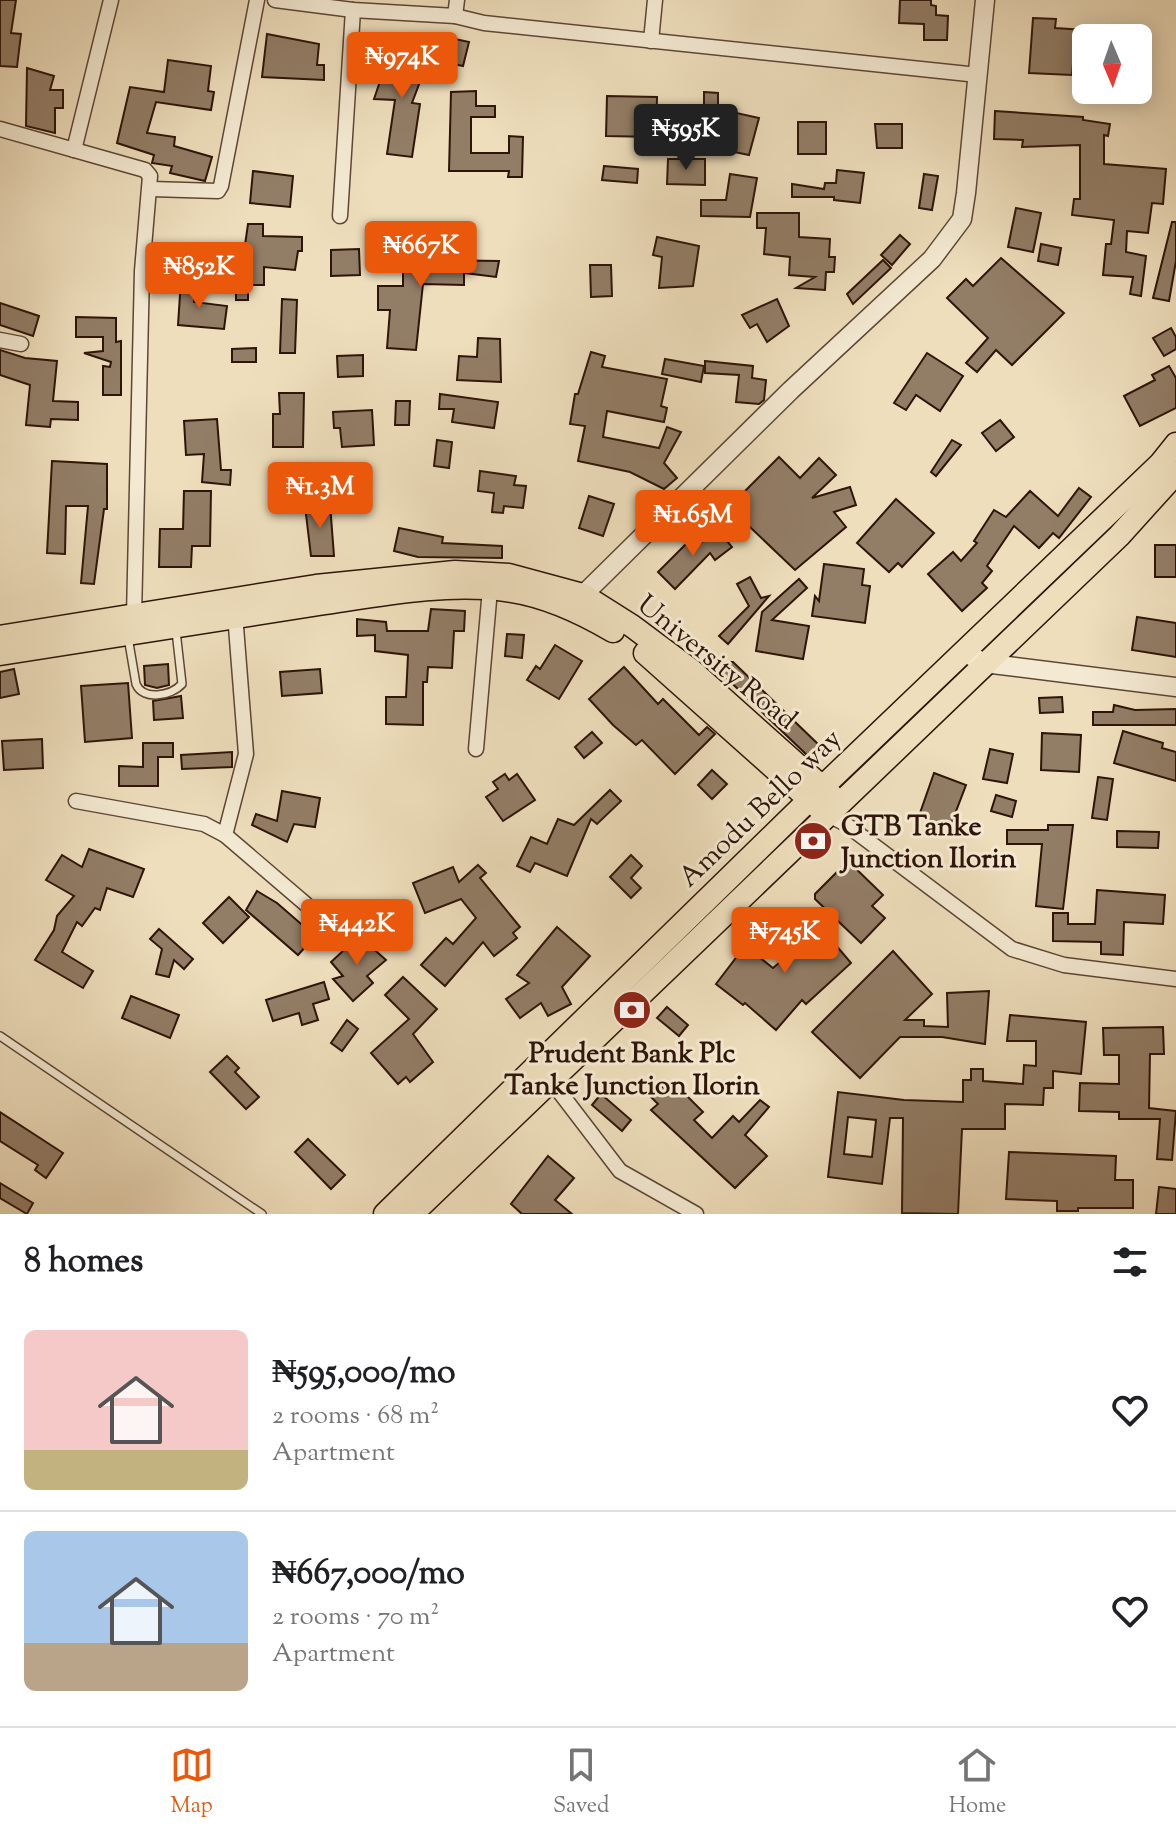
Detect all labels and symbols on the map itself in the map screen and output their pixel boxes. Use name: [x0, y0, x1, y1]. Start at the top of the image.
north arrow: [1072, 24, 1152, 104]
pin: ₦974K: [346, 32, 458, 100]
pin: ₦595K: [630, 104, 742, 172]
pin: ₦667K: [365, 221, 477, 289]
pin: ₦852K: [143, 242, 255, 310]
pin: ₦1.3M: [264, 462, 376, 530]
pin: ₦1.65M: [628, 490, 758, 558]
street label: University Road: [627, 586, 805, 741]
street label: Amodu Bello way: [671, 721, 852, 898]
place label: GTB Tanke Junction Ilorin: [839, 808, 1017, 880]
bank icon: GTB Tanke Junction Ilorin: [792, 820, 834, 862]
pin: ₦442K: [301, 899, 413, 967]
pin: ₦745K: [729, 907, 841, 975]
bank icon: Prudent Bank Plc Tanke Junction Ilorin: [611, 989, 653, 1031]
place label: Prudent Bank Plc Tanke Junction Ilorin: [504, 1035, 760, 1107]

